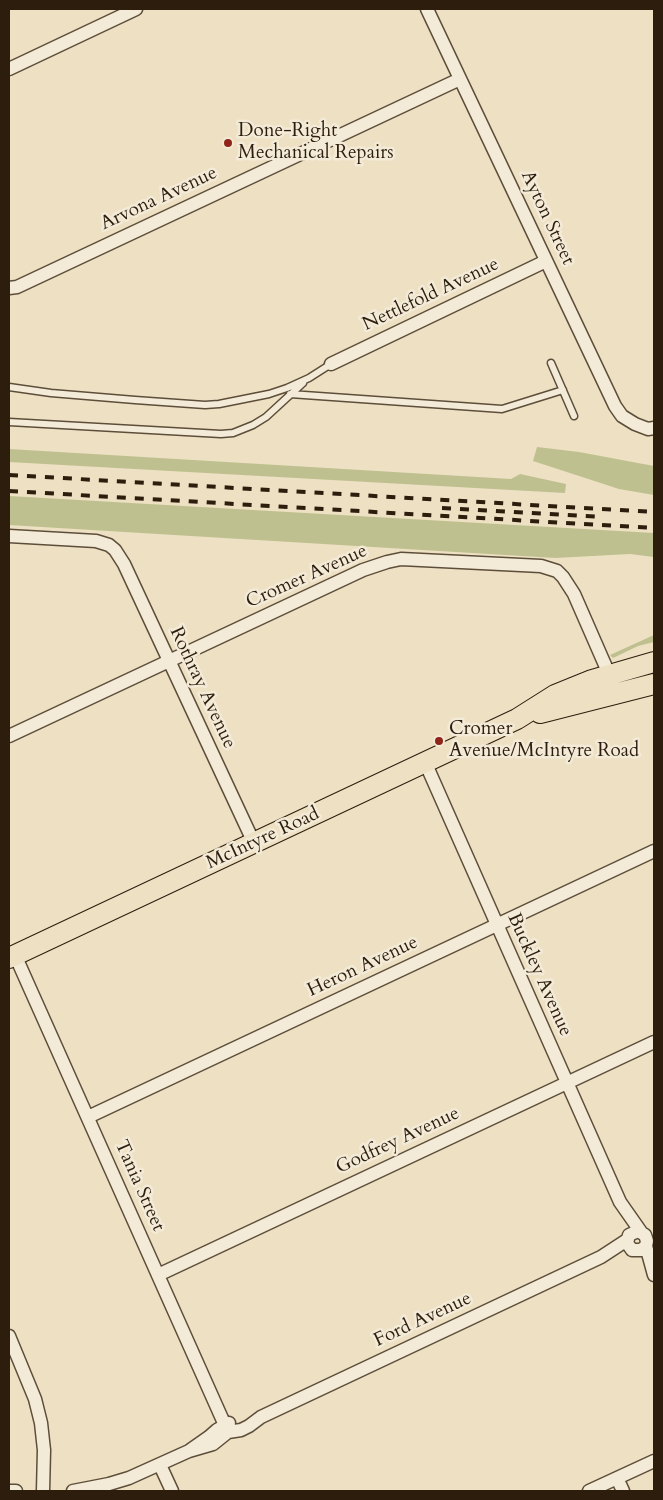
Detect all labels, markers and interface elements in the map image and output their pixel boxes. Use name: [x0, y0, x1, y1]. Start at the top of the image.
place label: Done-Right Mechanical Repairs: [238, 121, 394, 165]
marker: Done-Right Mechanical Repairs: [222, 137, 234, 149]
street label: Arvona Avenue: [97, 162, 221, 236]
street label: Ayton Street: [515, 167, 579, 269]
street label: Nettlefold Avenue: [359, 253, 503, 337]
street label: Cromer Avenue: [243, 540, 371, 614]
street label: Rothray Avenue: [164, 623, 240, 753]
place label: Cromer Avenue/McIntyre Road: [449, 719, 639, 763]
marker: Cromer Avenue/McIntyre Road: [433, 735, 445, 747]
street label: McIntyre Road: [203, 803, 323, 875]
street label: Buckley Avenue: [502, 910, 576, 1040]
street label: Heron Avenue: [304, 931, 422, 1003]
street label: Godfrey Avenue: [333, 1102, 463, 1180]
street label: Tania Street: [109, 1137, 169, 1235]
street label: Ford Avenue: [371, 1288, 475, 1352]

